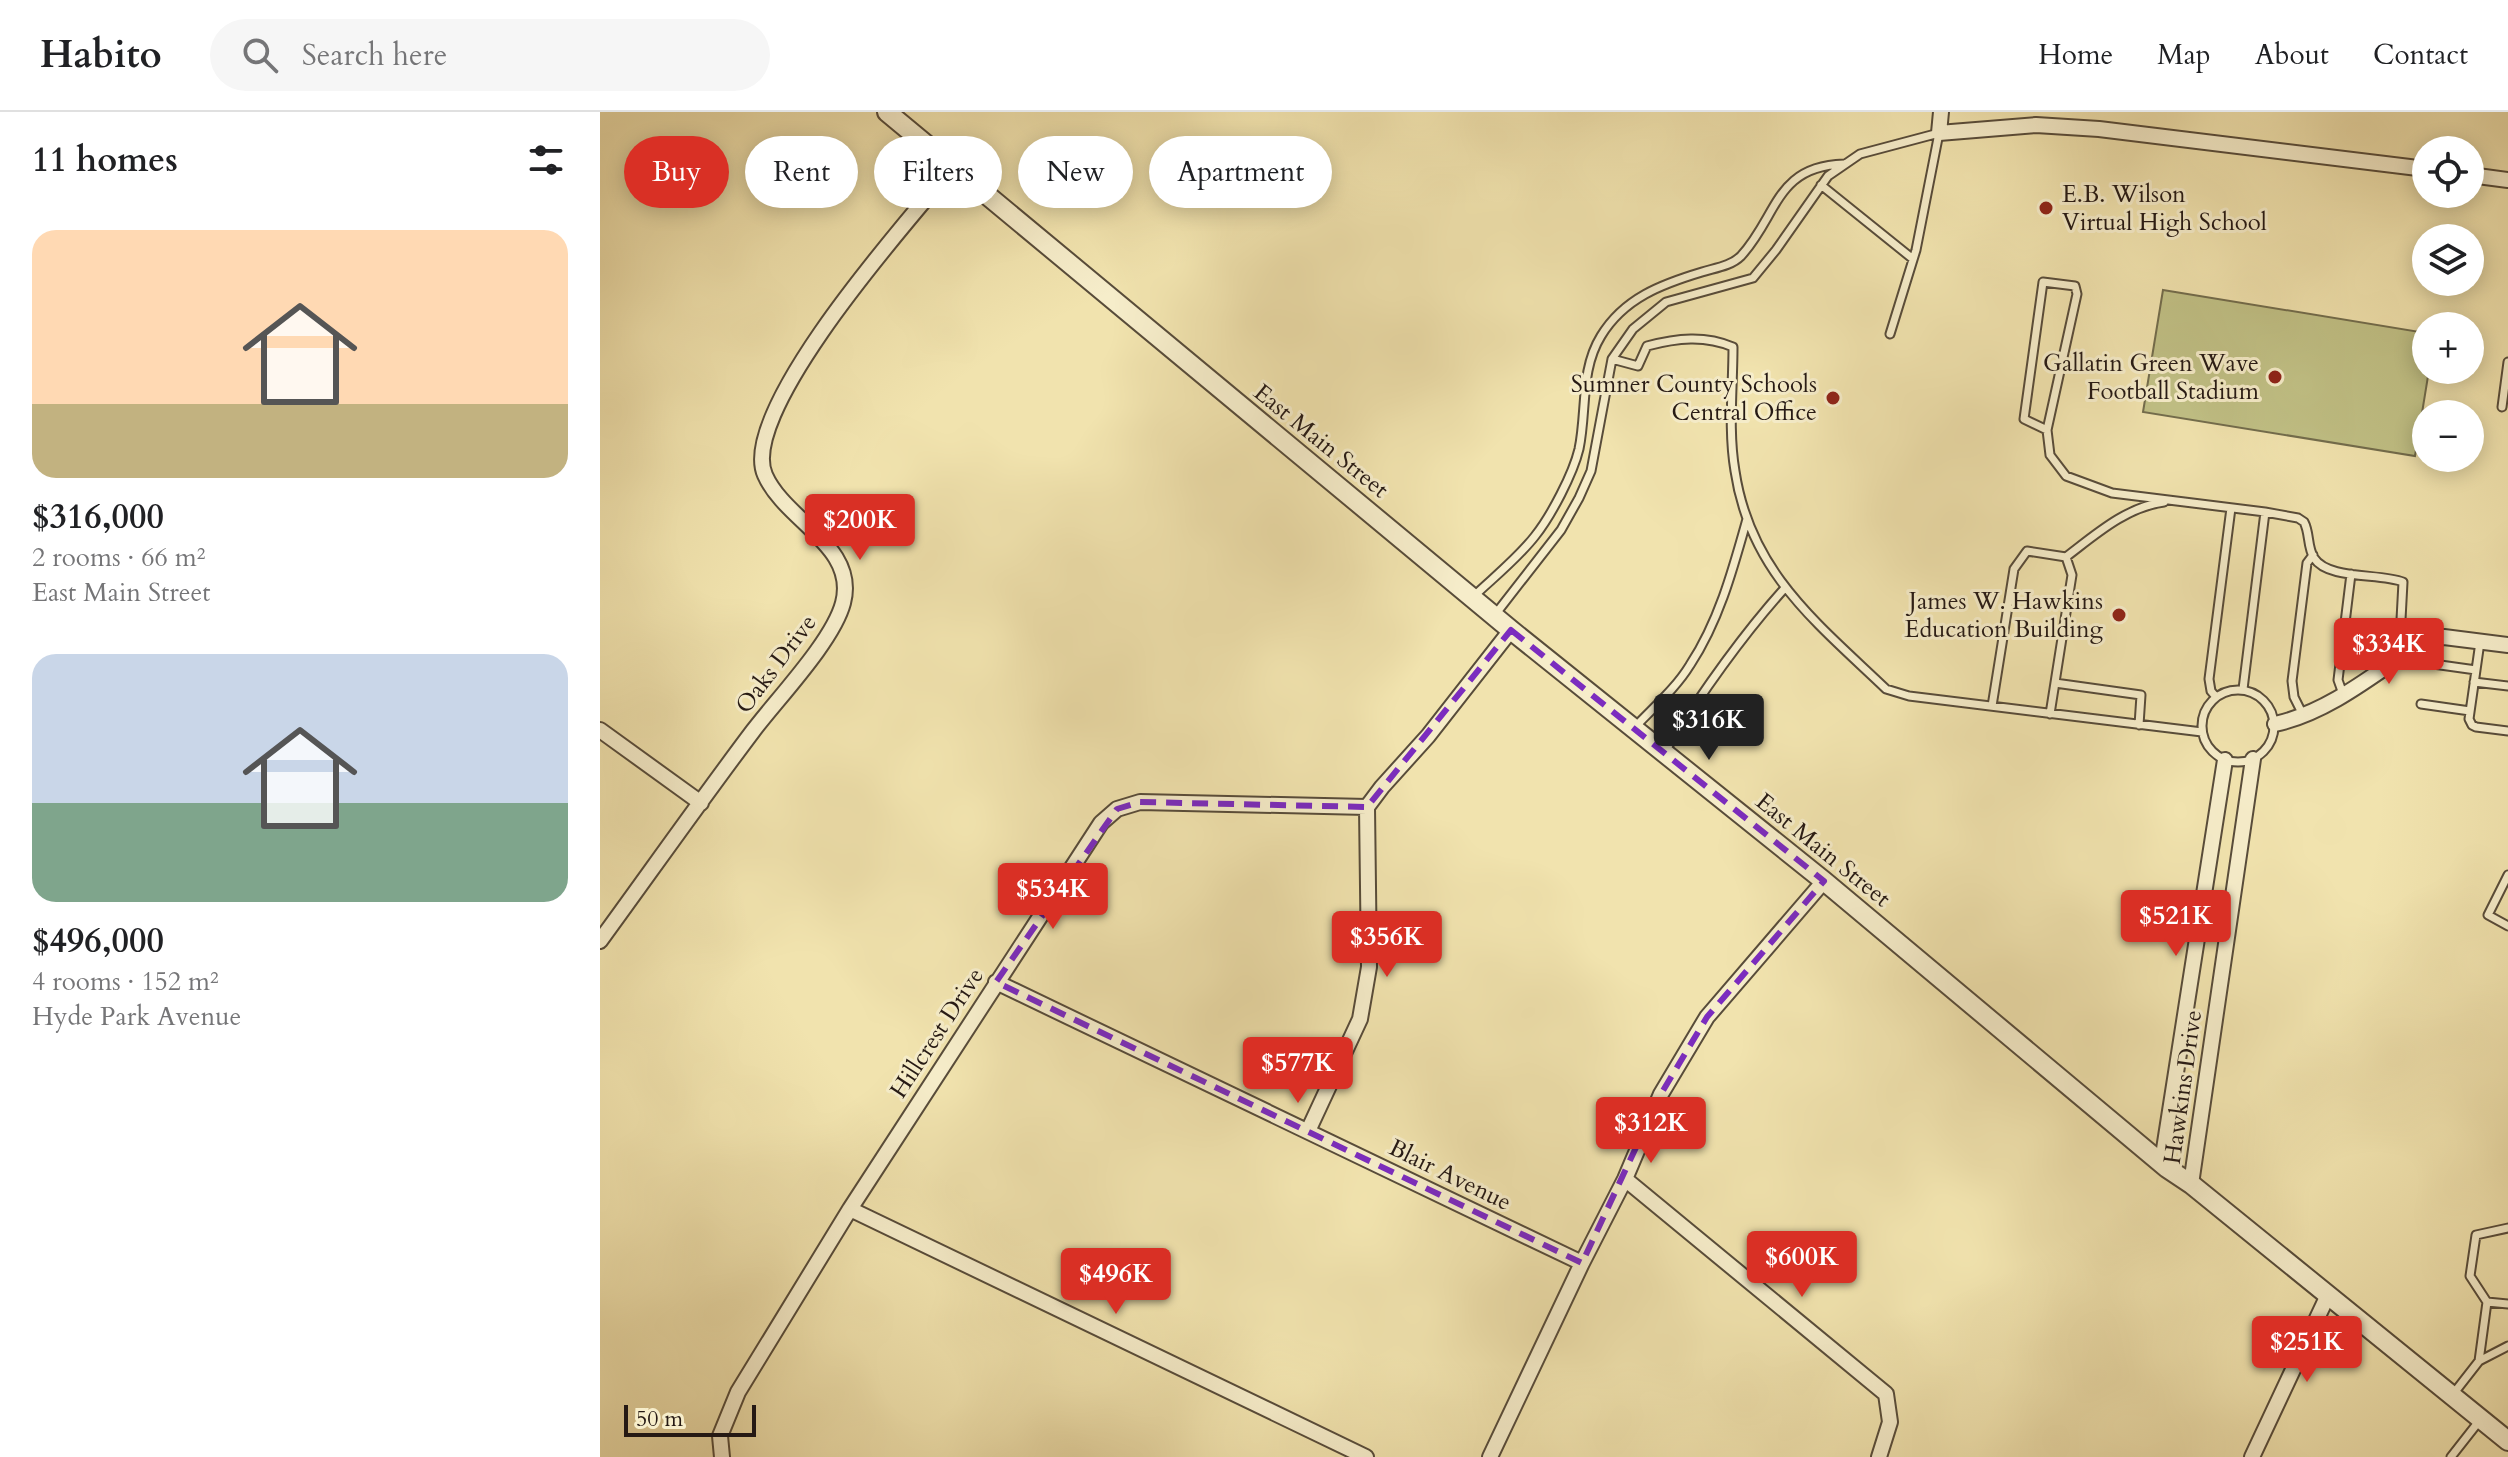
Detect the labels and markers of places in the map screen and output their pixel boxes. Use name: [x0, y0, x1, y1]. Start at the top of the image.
place label: E.B. Wilson Virtual High School: [2062, 178, 2267, 239]
marker: E.B. Wilson Virtual High School: [2037, 199, 2055, 217]
place label: Gallatin Green Wave Football Stadium: [2043, 347, 2260, 408]
place label: Sumner County Schools Central Office: [1571, 368, 1817, 429]
marker: Gallatin Green Wave Football Stadium: [2266, 368, 2284, 386]
marker: Sumner County Schools Central Office: [1824, 389, 1842, 407]
pin: $200K: [804, 494, 916, 562]
place label: James W. Hawkins Education Building: [1905, 585, 2104, 646]
marker: James W. Hawkins Education Building: [2110, 606, 2128, 624]
pin: $334K: [2333, 618, 2445, 686]
pin: $316K: [1653, 694, 1765, 762]
pin: $534K: [997, 863, 1109, 931]
pin: $521K: [2120, 890, 2232, 958]
pin: $356K: [1331, 911, 1443, 979]
pin: $577K: [1242, 1037, 1354, 1105]
pin: $312K: [1595, 1097, 1707, 1165]
pin: $600K: [1746, 1231, 1858, 1299]
pin: $496K: [1060, 1248, 1172, 1316]
pin: $251K: [2251, 1316, 2363, 1384]

